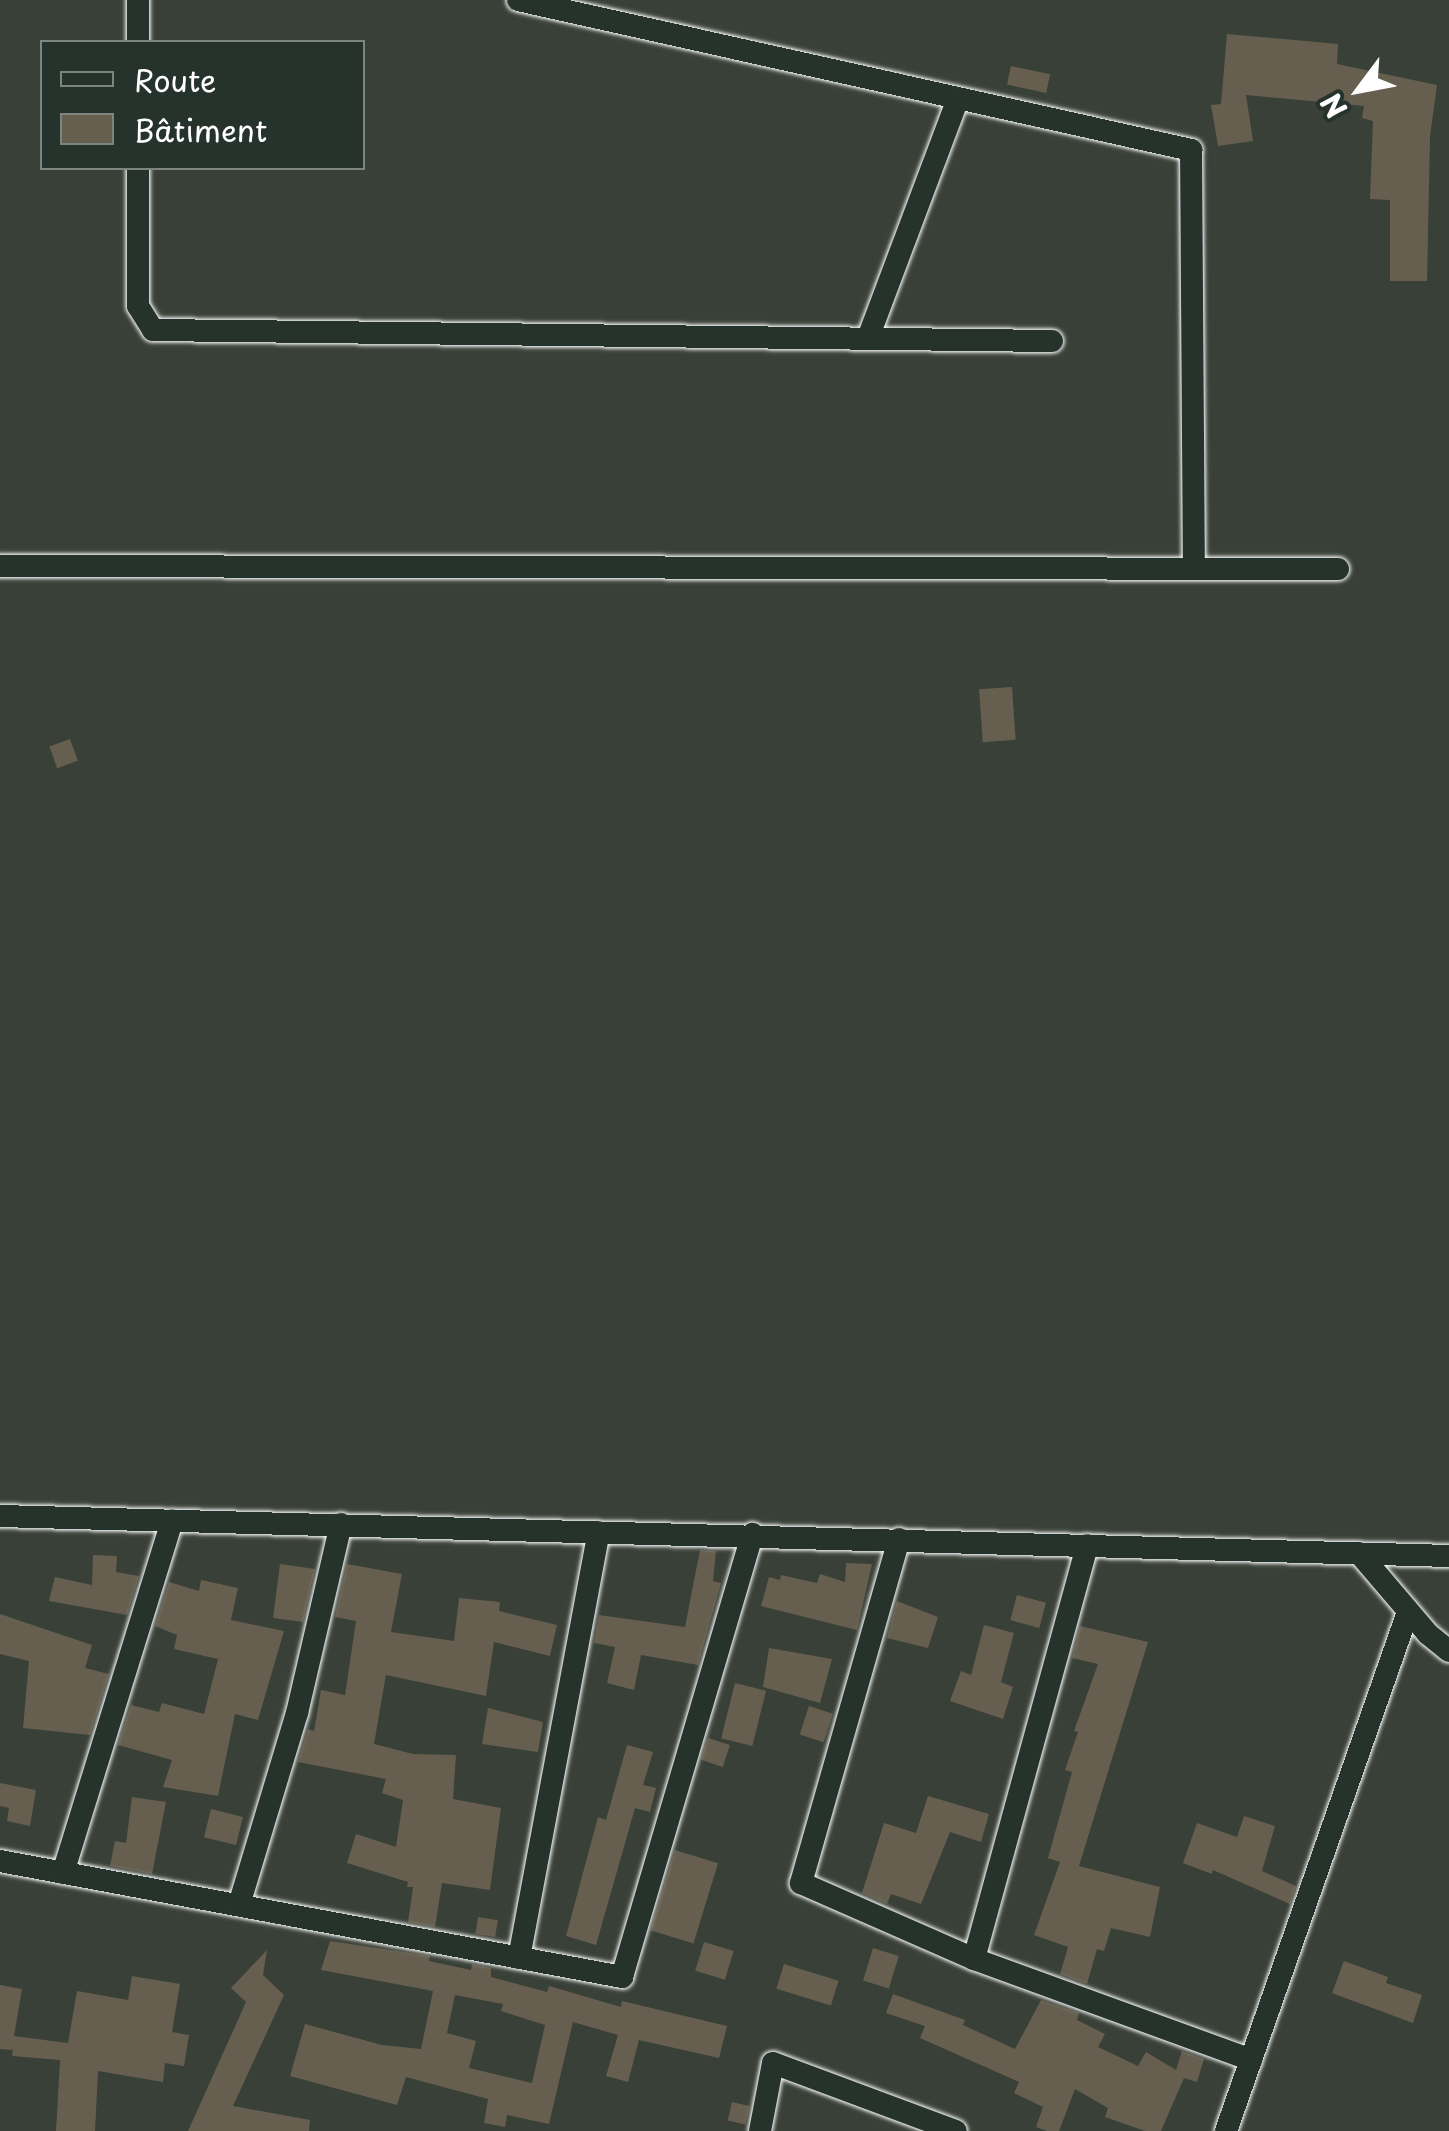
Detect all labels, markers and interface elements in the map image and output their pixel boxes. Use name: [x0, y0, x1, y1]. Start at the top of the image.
legend: [40, 40, 365, 170]
north arrow: [1309, 40, 1409, 140]
text: Route: [134, 57, 216, 102]
text: N: [1309, 85, 1357, 127]
text: Bâtiment: [134, 107, 267, 152]

